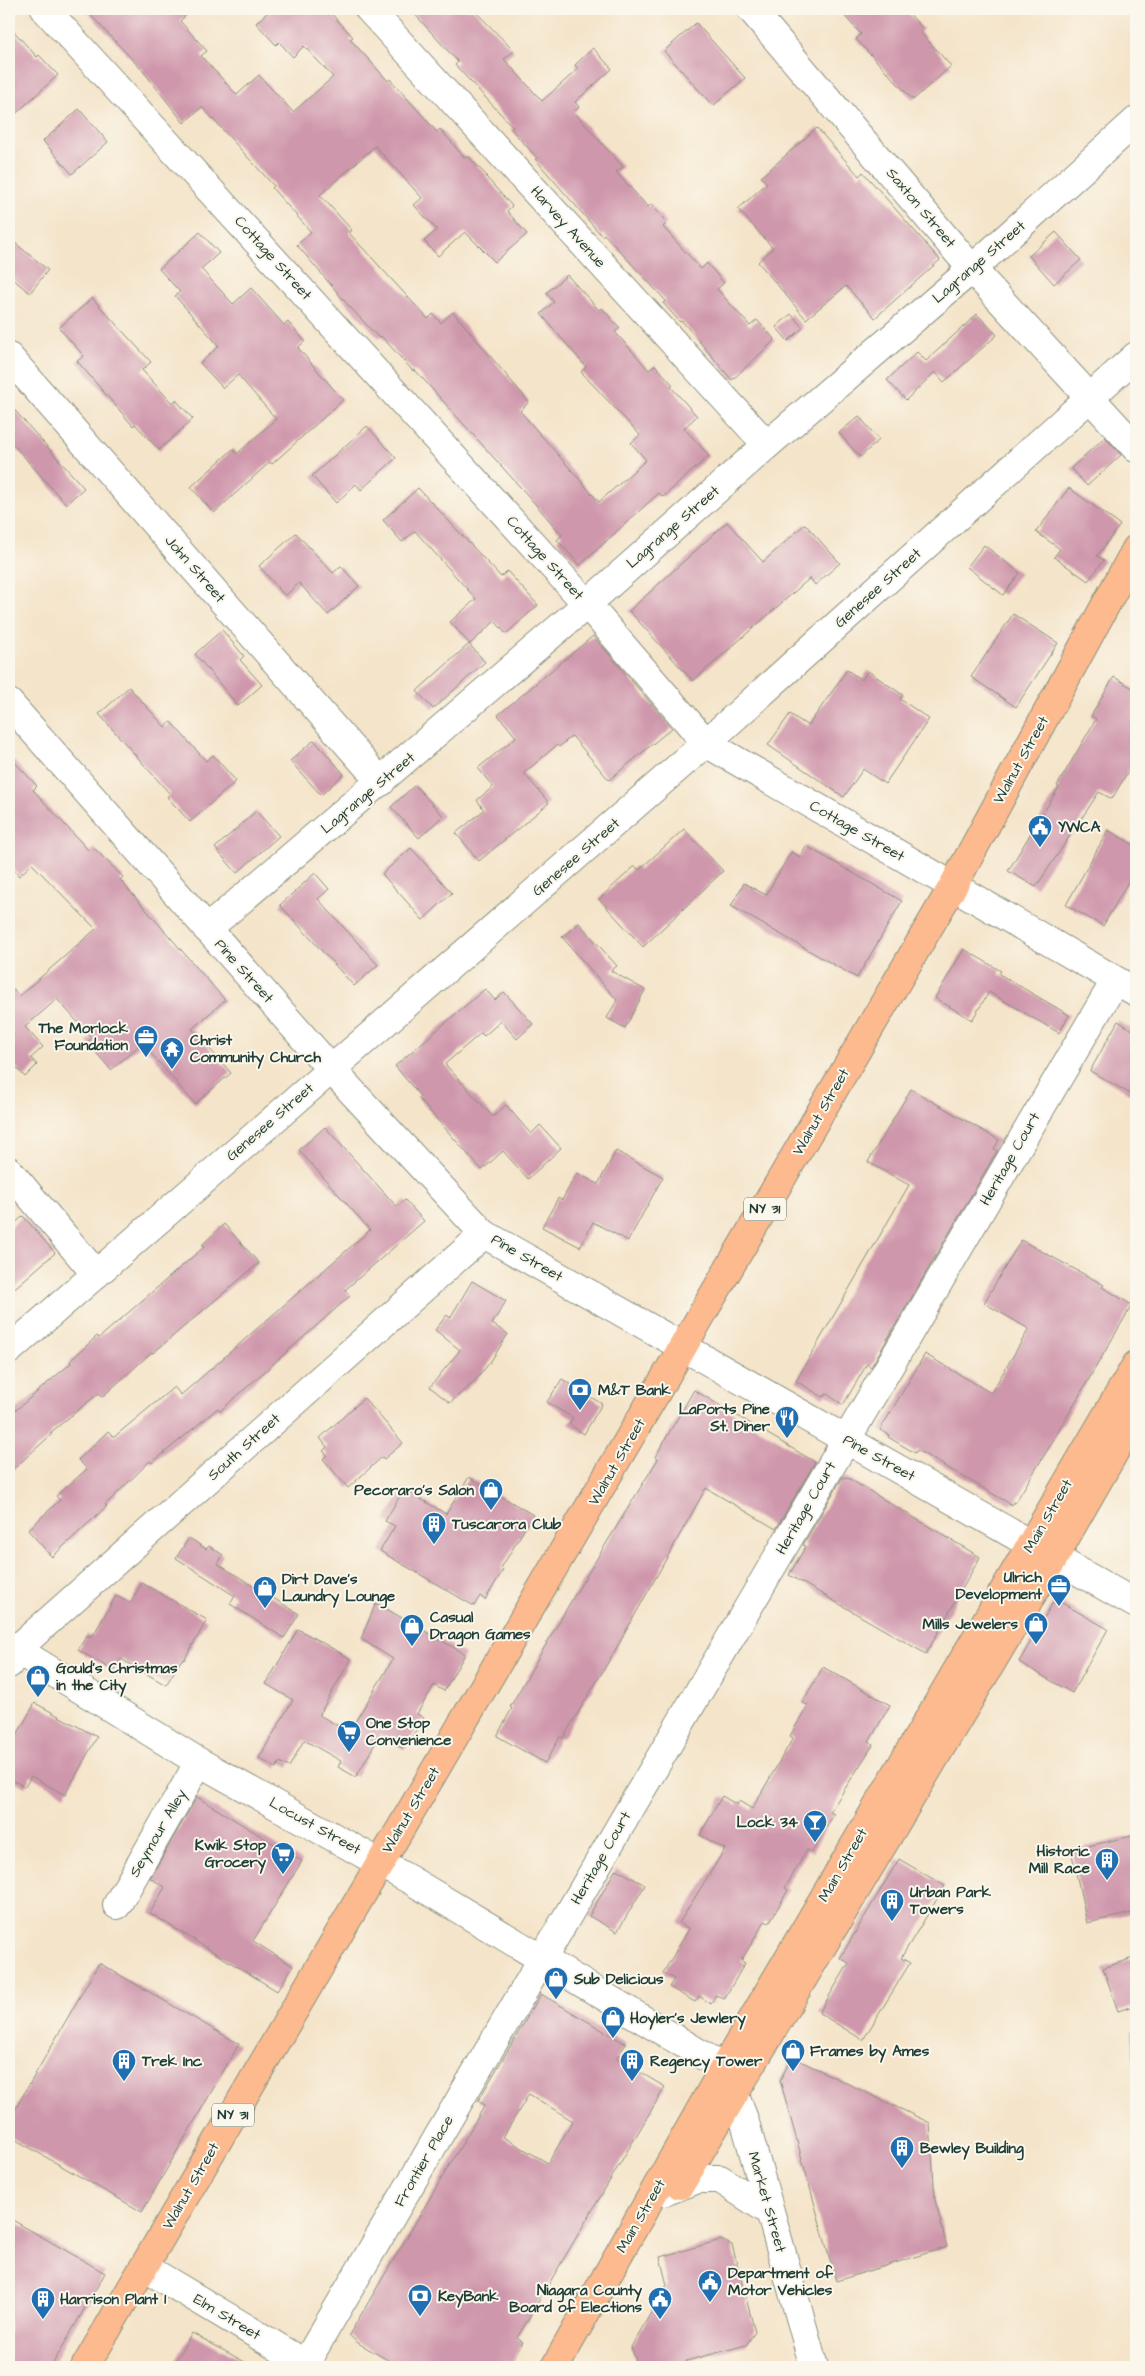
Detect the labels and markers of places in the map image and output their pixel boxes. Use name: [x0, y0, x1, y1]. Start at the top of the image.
public building icon: YWCA: [1027, 814, 1053, 848]
place label: YWCA: [1058, 817, 1101, 838]
place label: The Morlock Foundation: [37, 1018, 129, 1056]
office icon: The Morlock Foundation: [133, 1024, 159, 1058]
place label: Christ Community Church: [190, 1030, 322, 1069]
temple icon: Christ Community Church: [159, 1036, 185, 1070]
bank icon: M&T Bank: [567, 1377, 593, 1411]
place label: M&T Bank: [598, 1380, 672, 1401]
place label: LaPorts Pine St. Diner: [679, 1399, 771, 1437]
restaurant icon: LaPorts Pine St. Diner: [774, 1405, 800, 1439]
shop icon: Pecoraro's Salon: [478, 1477, 504, 1511]
place label: Pecoraro's Salon: [354, 1480, 475, 1501]
building icon: Tuscarora Club: [421, 1511, 447, 1545]
place label: Tuscarora Club: [451, 1514, 562, 1535]
place label: Ulrich Development: [956, 1567, 1043, 1605]
place label: Dirt Dave's Laundry Lounge: [282, 1569, 395, 1609]
office icon: Ulrich Development: [1046, 1573, 1072, 1607]
shop icon: Dirt Dave's Laundry Lounge: [252, 1575, 278, 1609]
place label: Casual Dragon Games: [430, 1607, 531, 1647]
shop icon: Mills Jewelers: [1023, 1611, 1049, 1645]
shop icon: Casual Dragon Games: [399, 1613, 425, 1647]
place label: Mills Jewelers: [922, 1614, 1018, 1635]
place label: Gould's Christmas in the City: [56, 1658, 178, 1697]
shop icon: Gould's Christmas in the City: [25, 1664, 51, 1698]
place label: One Stop Convenience: [366, 1713, 451, 1751]
supermarket icon: One Stop Convenience: [336, 1719, 362, 1753]
bar icon: Lock 34: [802, 1809, 828, 1843]
place label: Lock 34: [737, 1812, 799, 1833]
place label: Kwik Stop Grocery: [195, 1835, 267, 1874]
supermarket icon: Kwik Stop Grocery: [270, 1841, 296, 1875]
place label: Historic Mill Race: [1029, 1841, 1090, 1879]
building icon: Historic Mill Race: [1094, 1847, 1120, 1881]
place label: Urban Park Towers: [909, 1882, 992, 1920]
building icon: Urban Park Towers: [879, 1888, 905, 1922]
shop icon: Sub Delicious: [543, 1966, 569, 2000]
place label: Sub Delicious: [573, 1969, 664, 1990]
shop icon: Hoyler's Jewlery: [600, 2005, 626, 2039]
place label: Hoyler's Jewlery: [630, 2008, 746, 2030]
shop icon: Frames by Ames: [780, 2038, 806, 2072]
place label: Frames by Ames: [810, 2041, 930, 2063]
building icon: Trek Inc: [111, 2048, 137, 2082]
building icon: Regency Tower: [619, 2048, 645, 2082]
place label: Trek Inc: [141, 2051, 203, 2072]
place label: Regency Tower: [650, 2051, 763, 2074]
building icon: Bewley Building: [889, 2135, 915, 2169]
place label: Bewley Building: [920, 2138, 1024, 2161]
place label: Department of Motor Vehicles: [728, 2263, 834, 2301]
public building icon: Department of Motor Vehicles: [697, 2269, 723, 2303]
place label: Niagara County Board of Elections: [509, 2280, 643, 2318]
bank icon: KeyBank: [407, 2283, 433, 2317]
building icon: Harrison Plant 1: [30, 2286, 56, 2320]
place label: KeyBank: [438, 2286, 499, 2308]
public building icon: Niagara County Board of Elections: [647, 2286, 673, 2320]
place label: Harrison Plant 1: [60, 2289, 166, 2310]

